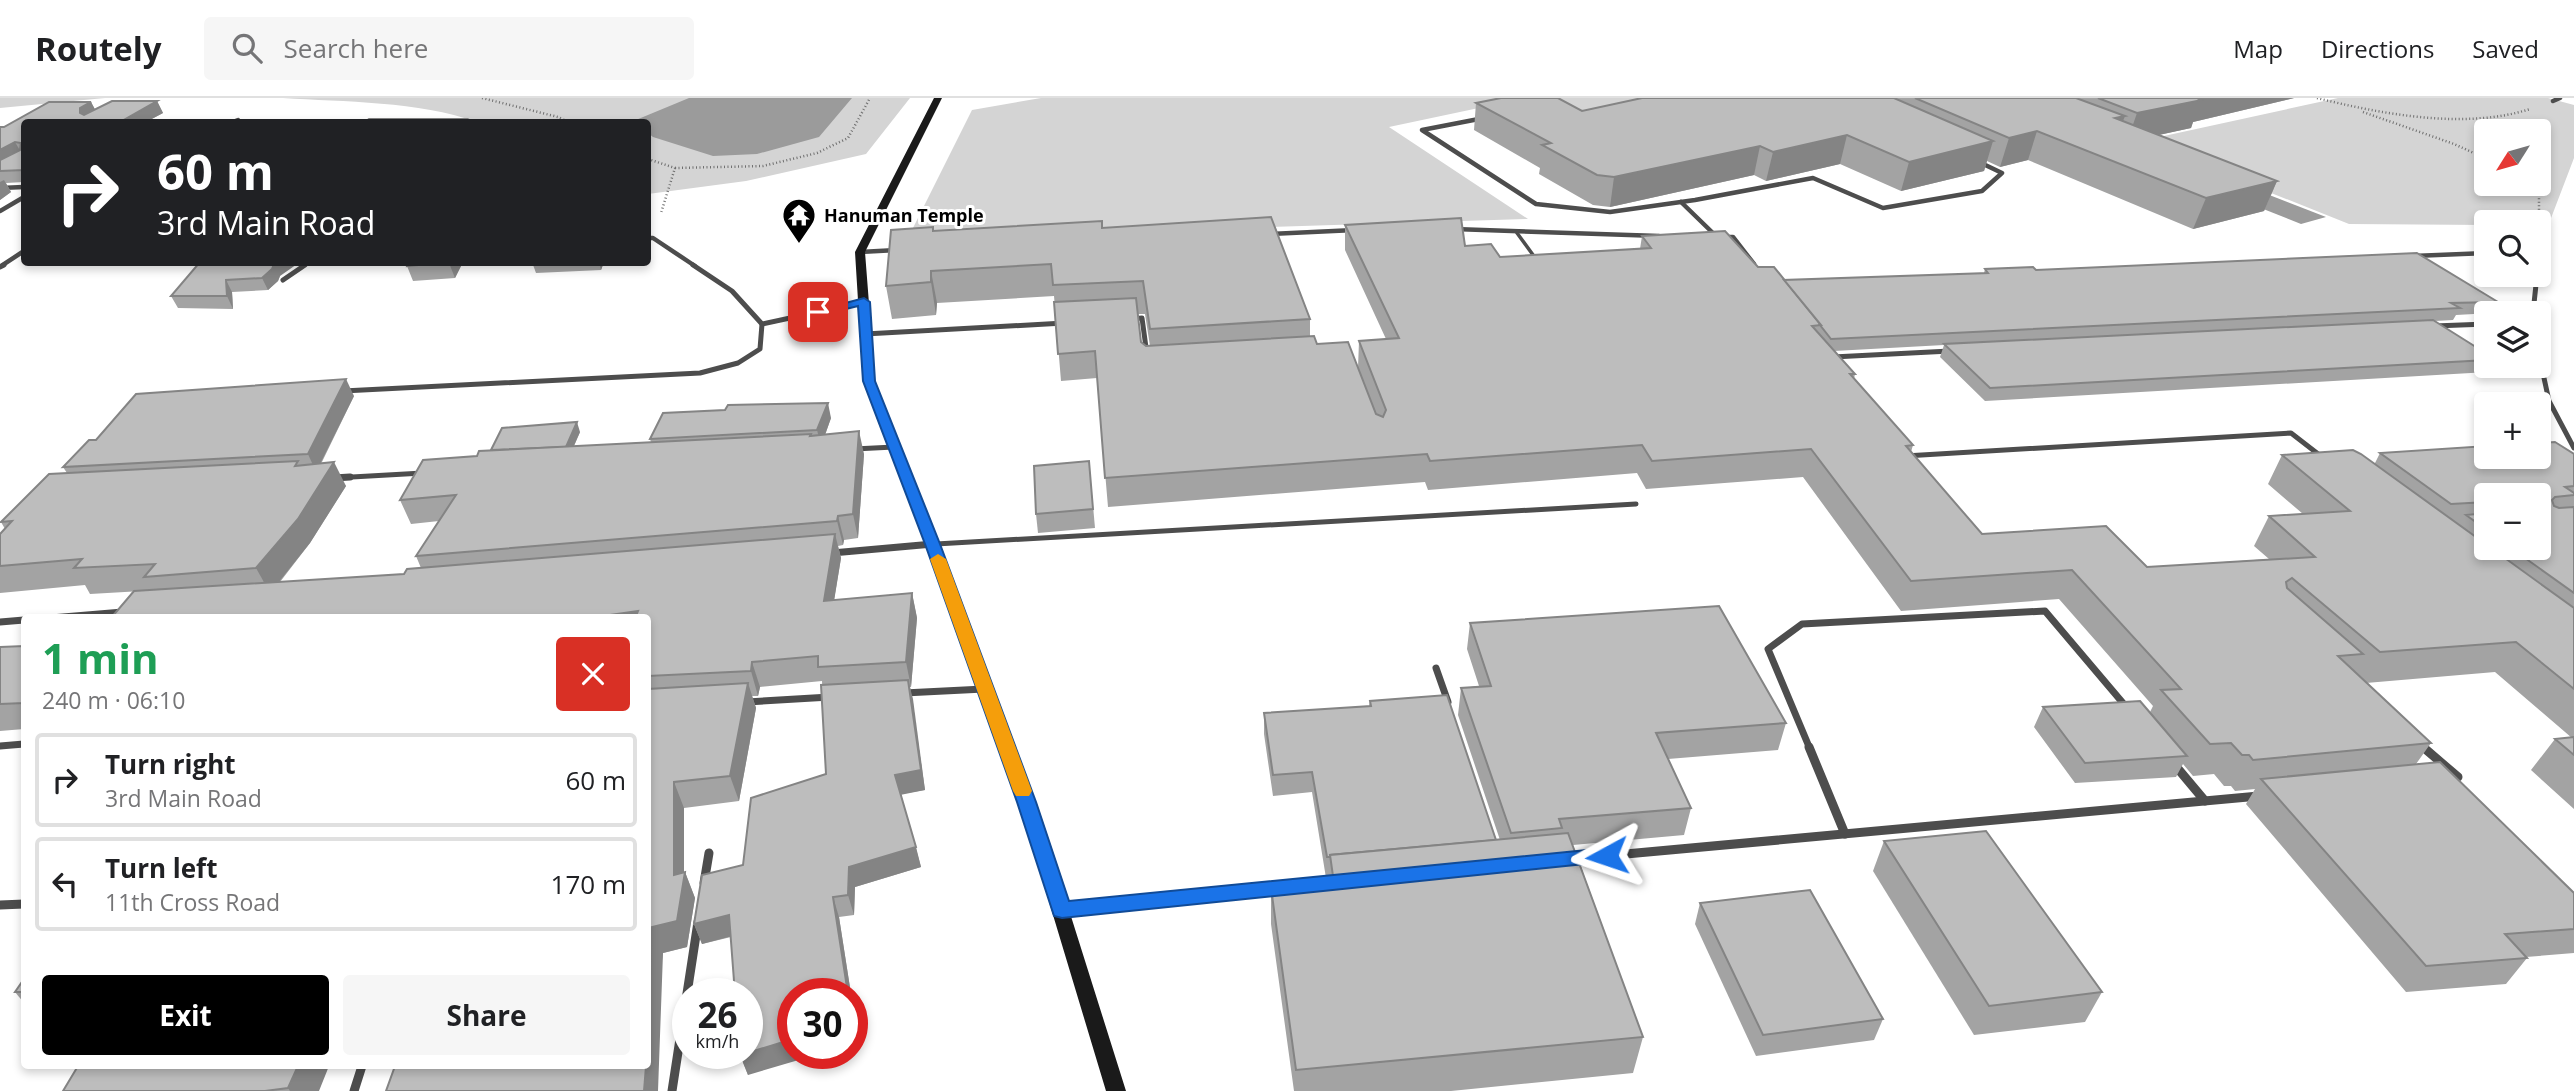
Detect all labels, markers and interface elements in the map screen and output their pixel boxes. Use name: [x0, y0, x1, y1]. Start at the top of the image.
search box: [204, 17, 694, 80]
text: Routely: [35, 26, 162, 71]
icon: search: [228, 29, 266, 67]
text: Search here: [284, 30, 428, 66]
text: Map: [2233, 32, 2283, 65]
text: Directions: [2321, 32, 2434, 65]
text: Saved: [2472, 32, 2539, 65]
north arrow: [2474, 119, 2552, 196]
map controls: [2474, 119, 2551, 560]
text: 60 m: [157, 138, 274, 204]
icon: right: [42, 147, 133, 238]
temple icon: Hanuman Temple: [780, 196, 818, 245]
text: 3rd Main Road: [157, 201, 375, 244]
place label: Hanuman Temple: [824, 203, 984, 227]
button: search: [2474, 210, 2551, 287]
pin: [788, 282, 848, 342]
icon: arrive: [799, 293, 837, 331]
button: layers: [2474, 301, 2551, 378]
button: +: [2474, 392, 2551, 469]
button: −: [2474, 483, 2551, 560]
text: 1 min: [42, 629, 159, 686]
button: close: [556, 637, 630, 711]
text: 240 m · 06:10: [42, 684, 185, 716]
text: Turn right: [105, 746, 236, 782]
icon: right: [46, 761, 84, 799]
text: 60 m: [565, 762, 626, 798]
text: 3rd Main Road: [105, 782, 262, 814]
position arrow: [1570, 819, 1644, 893]
text: Turn left: [105, 850, 217, 886]
icon: left: [46, 865, 84, 903]
text: 170 m: [551, 866, 626, 902]
text: 11th Cross Road: [105, 886, 280, 918]
button: Exit: [42, 975, 329, 1055]
button: Share: [343, 975, 630, 1055]
speed limit sign: 30: [777, 978, 868, 1069]
text: 26: [697, 991, 738, 1038]
text: km/h: [696, 1029, 739, 1053]

